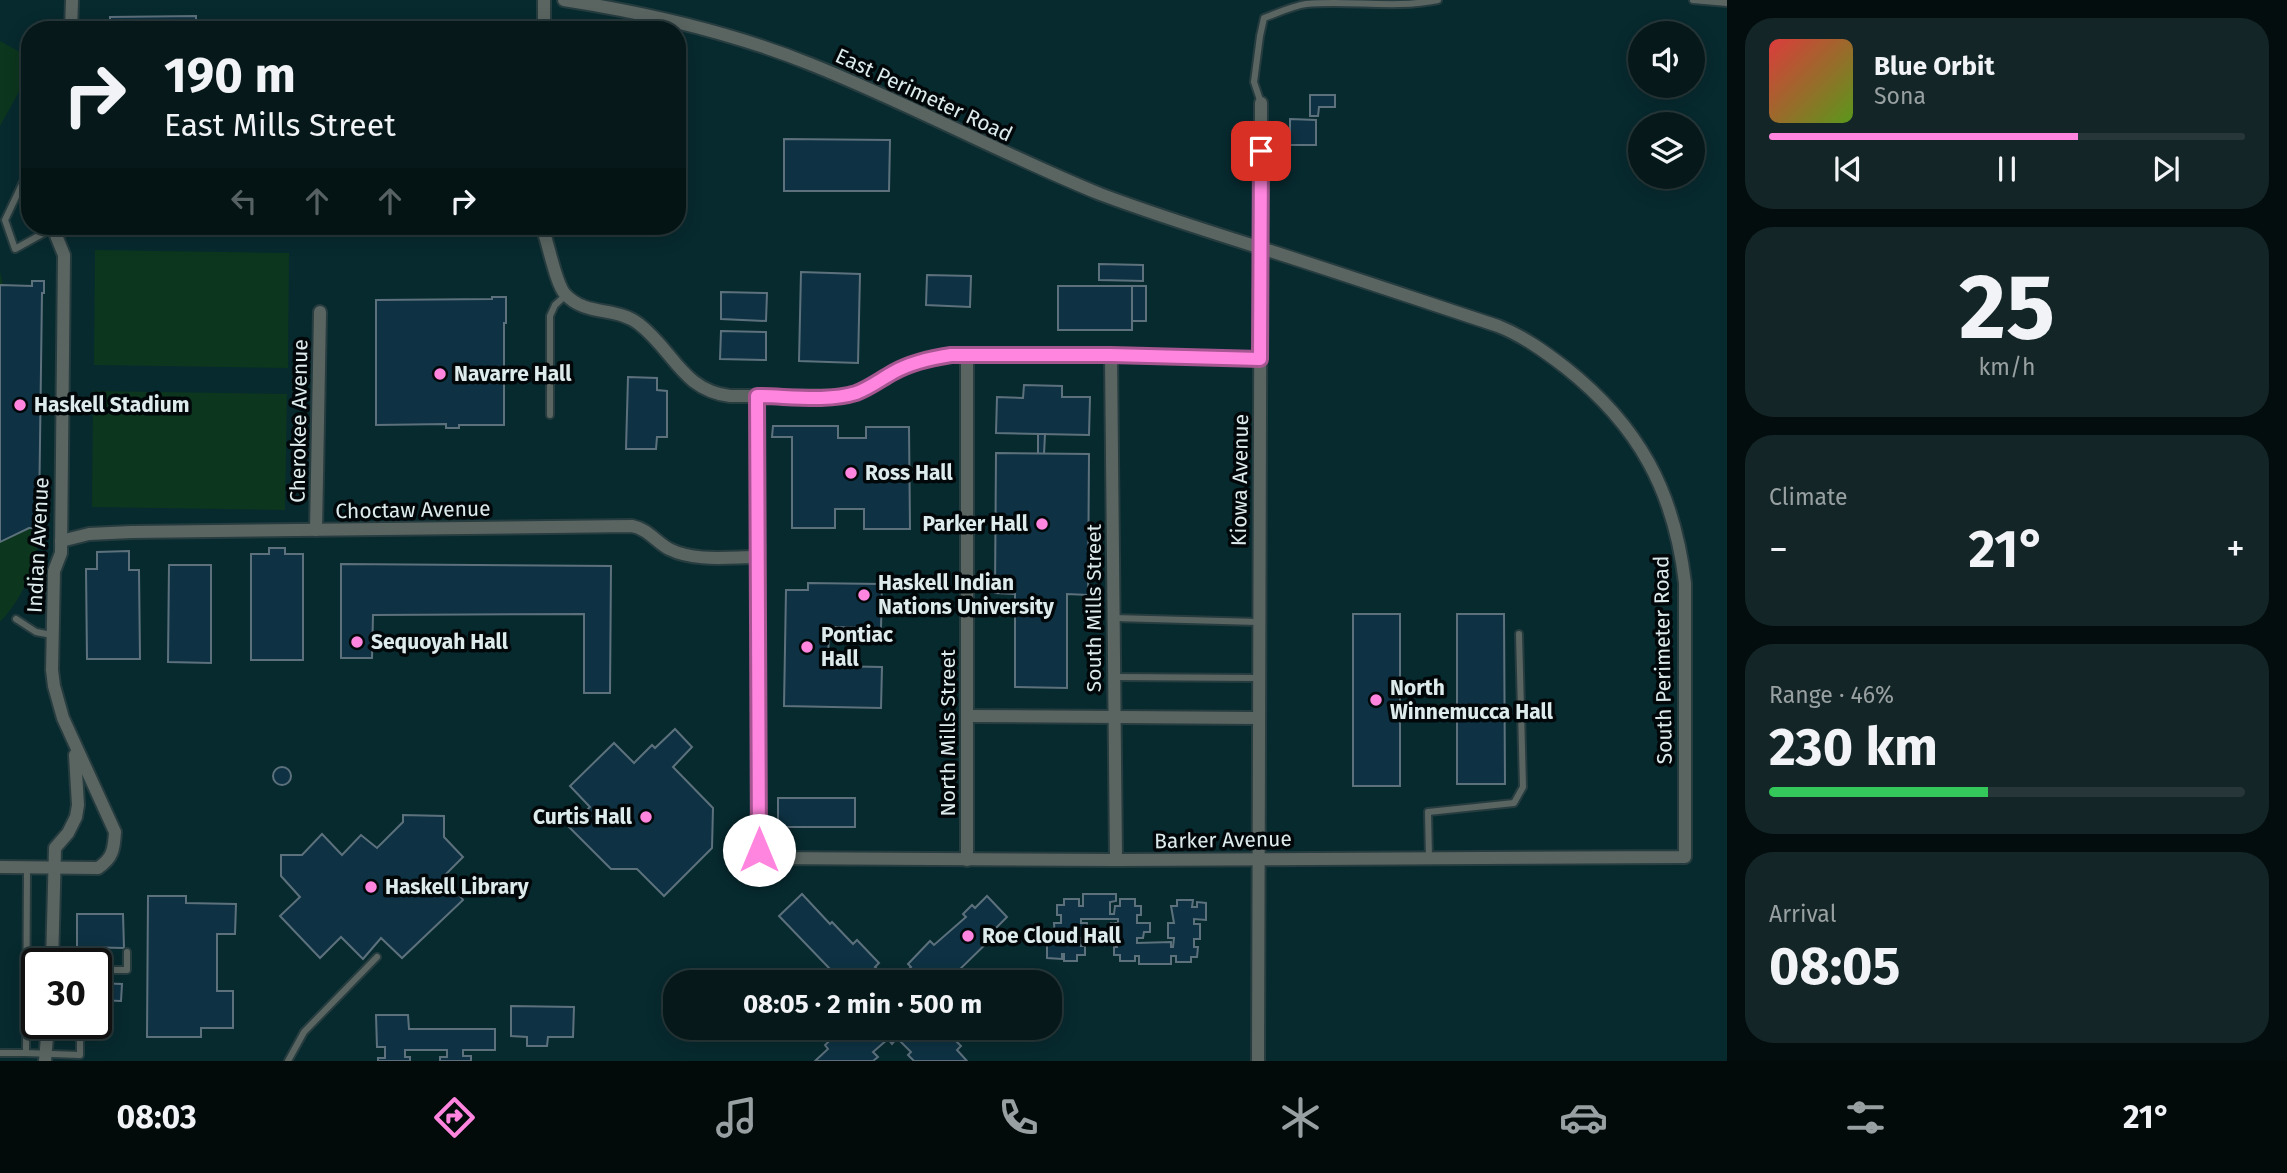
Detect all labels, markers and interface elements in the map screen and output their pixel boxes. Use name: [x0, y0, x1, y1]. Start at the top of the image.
map controls: [1628, 21, 1705, 189]
button: sound: [1628, 21, 1705, 98]
street label: East Perimeter Road: [831, 43, 1017, 147]
text: 190 m: [164, 46, 296, 105]
icon: right: [49, 49, 140, 140]
text: Blue Orbit: [1874, 51, 1994, 82]
text: Sona: [1874, 82, 1926, 110]
text: East Mills Street: [164, 106, 396, 144]
button: layers: [1628, 112, 1705, 189]
pin: [1231, 121, 1291, 181]
icon: arrive: [1242, 132, 1280, 170]
icon: previous: [1829, 150, 1867, 188]
icon: pause: [1988, 150, 2026, 188]
icon: next: [2147, 150, 2185, 188]
icon: left: [225, 182, 263, 220]
icon: ahead: [298, 182, 336, 220]
icon: ahead: [371, 182, 409, 220]
icon: right: [444, 182, 482, 220]
text: 25: [1959, 253, 2055, 362]
street label: Cherokee Avenue: [285, 339, 313, 503]
text: km/h: [1979, 353, 2035, 381]
place label: Navarre Hall: [454, 361, 572, 387]
marker: Navarre Hall: [432, 366, 448, 382]
place label: Haskell Stadium: [34, 392, 189, 418]
marker: Haskell Stadium: [12, 397, 28, 413]
street label: Kiowa Avenue: [1226, 414, 1254, 546]
place label: Ross Hall: [865, 460, 954, 486]
marker: Ross Hall: [843, 465, 859, 481]
street label: Indian Avenue: [21, 476, 55, 614]
text: Climate: [1769, 483, 1848, 511]
street label: Choctaw Avenue: [335, 496, 491, 524]
place label: Parker Hall: [922, 511, 1029, 537]
marker: Parker Hall: [1034, 516, 1050, 532]
text: 21°: [1969, 518, 2046, 581]
street label: South Mills Street: [1081, 523, 1107, 692]
text: −: [1769, 526, 1788, 572]
text: +: [2226, 526, 2245, 572]
street label: South Perimeter Road: [1648, 555, 1678, 765]
place label: Haskell Indian Nations University: [878, 570, 1054, 620]
marker: Haskell Indian Nations University: [856, 587, 872, 603]
place label: Pontiac Hall: [821, 622, 893, 672]
place label: Sequoyah Hall: [371, 629, 509, 655]
marker: Sequoyah Hall: [349, 634, 365, 650]
marker: Pontiac Hall: [799, 639, 815, 655]
street label: North Mills Street: [935, 649, 961, 817]
place label: North Winnemucca Hall: [1390, 675, 1554, 725]
text: Range · 46%: [1769, 681, 1894, 709]
marker: North Winnemucca Hall: [1368, 692, 1384, 708]
text: 230 km: [1769, 716, 1938, 779]
place label: Curtis Hall: [533, 804, 633, 830]
marker: Curtis Hall: [638, 809, 654, 825]
position arrow: [722, 813, 796, 887]
street label: Barker Avenue: [1154, 826, 1292, 854]
place label: Haskell Library: [385, 874, 529, 900]
marker: Haskell Library: [363, 879, 379, 895]
text: Arrival: [1769, 900, 1836, 928]
place label: Roe Cloud Hall: [982, 923, 1122, 949]
marker: Roe Cloud Hall: [960, 928, 976, 944]
text: 08:05: [1769, 935, 1900, 998]
speed limit sign: 30: [21, 948, 112, 1039]
text: 08:05 · 2 min · 500 m: [743, 989, 982, 1020]
icon: directions: [430, 1093, 479, 1142]
icon: music: [712, 1093, 761, 1142]
icon: phone: [994, 1093, 1043, 1142]
icon: climate: [1276, 1093, 1325, 1142]
icon: car: [1559, 1093, 1608, 1142]
icon: filters: [1841, 1093, 1890, 1142]
text: 08:03: [117, 1098, 197, 1136]
text: 21°: [2123, 1098, 2170, 1136]

